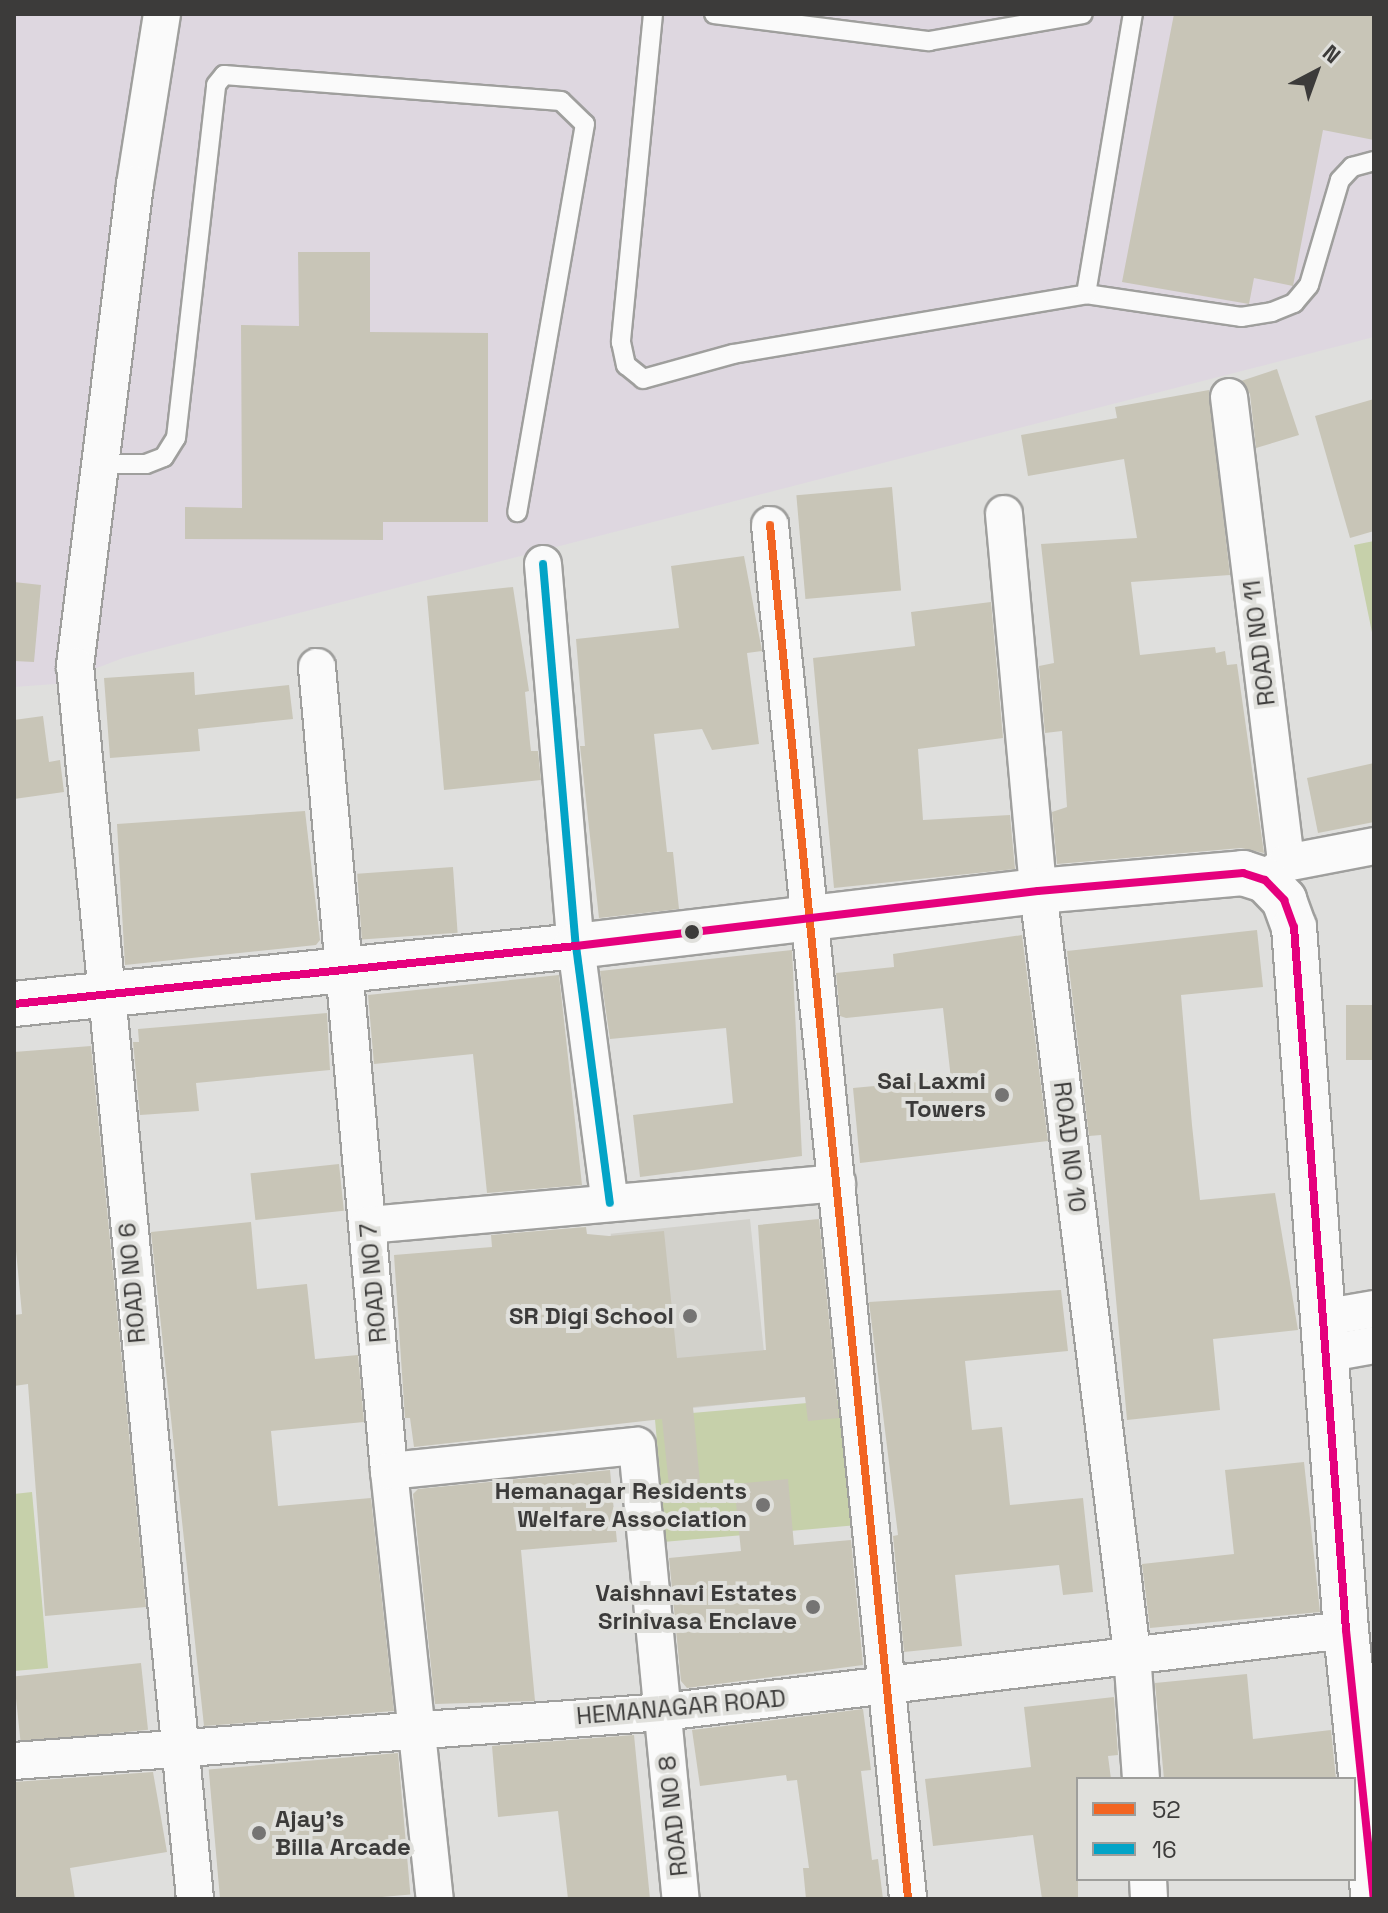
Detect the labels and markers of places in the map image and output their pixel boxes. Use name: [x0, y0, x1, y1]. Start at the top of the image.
unlabelled marker: [684, 924, 700, 940]
place label: Sai Laxmi Towers: [877, 1067, 986, 1123]
marker: Sai Laxmi Towers: [993, 1086, 1011, 1104]
place label: SR Digi School: [509, 1302, 674, 1330]
marker: SR Digi School: [681, 1307, 699, 1325]
place label: Hemanagar Residents Welfare Association: [495, 1477, 747, 1533]
marker: Hemanagar Residents Welfare Association: [754, 1496, 772, 1514]
place label: Vaishnavi Estates Srinivasa Enclave: [595, 1579, 797, 1635]
marker: Vaishnavi Estates Srinivasa Enclave: [804, 1598, 822, 1616]
place label: Ajay's Billa Arcade: [275, 1805, 411, 1861]
marker: Ajay's Billa Arcade: [250, 1824, 268, 1842]

